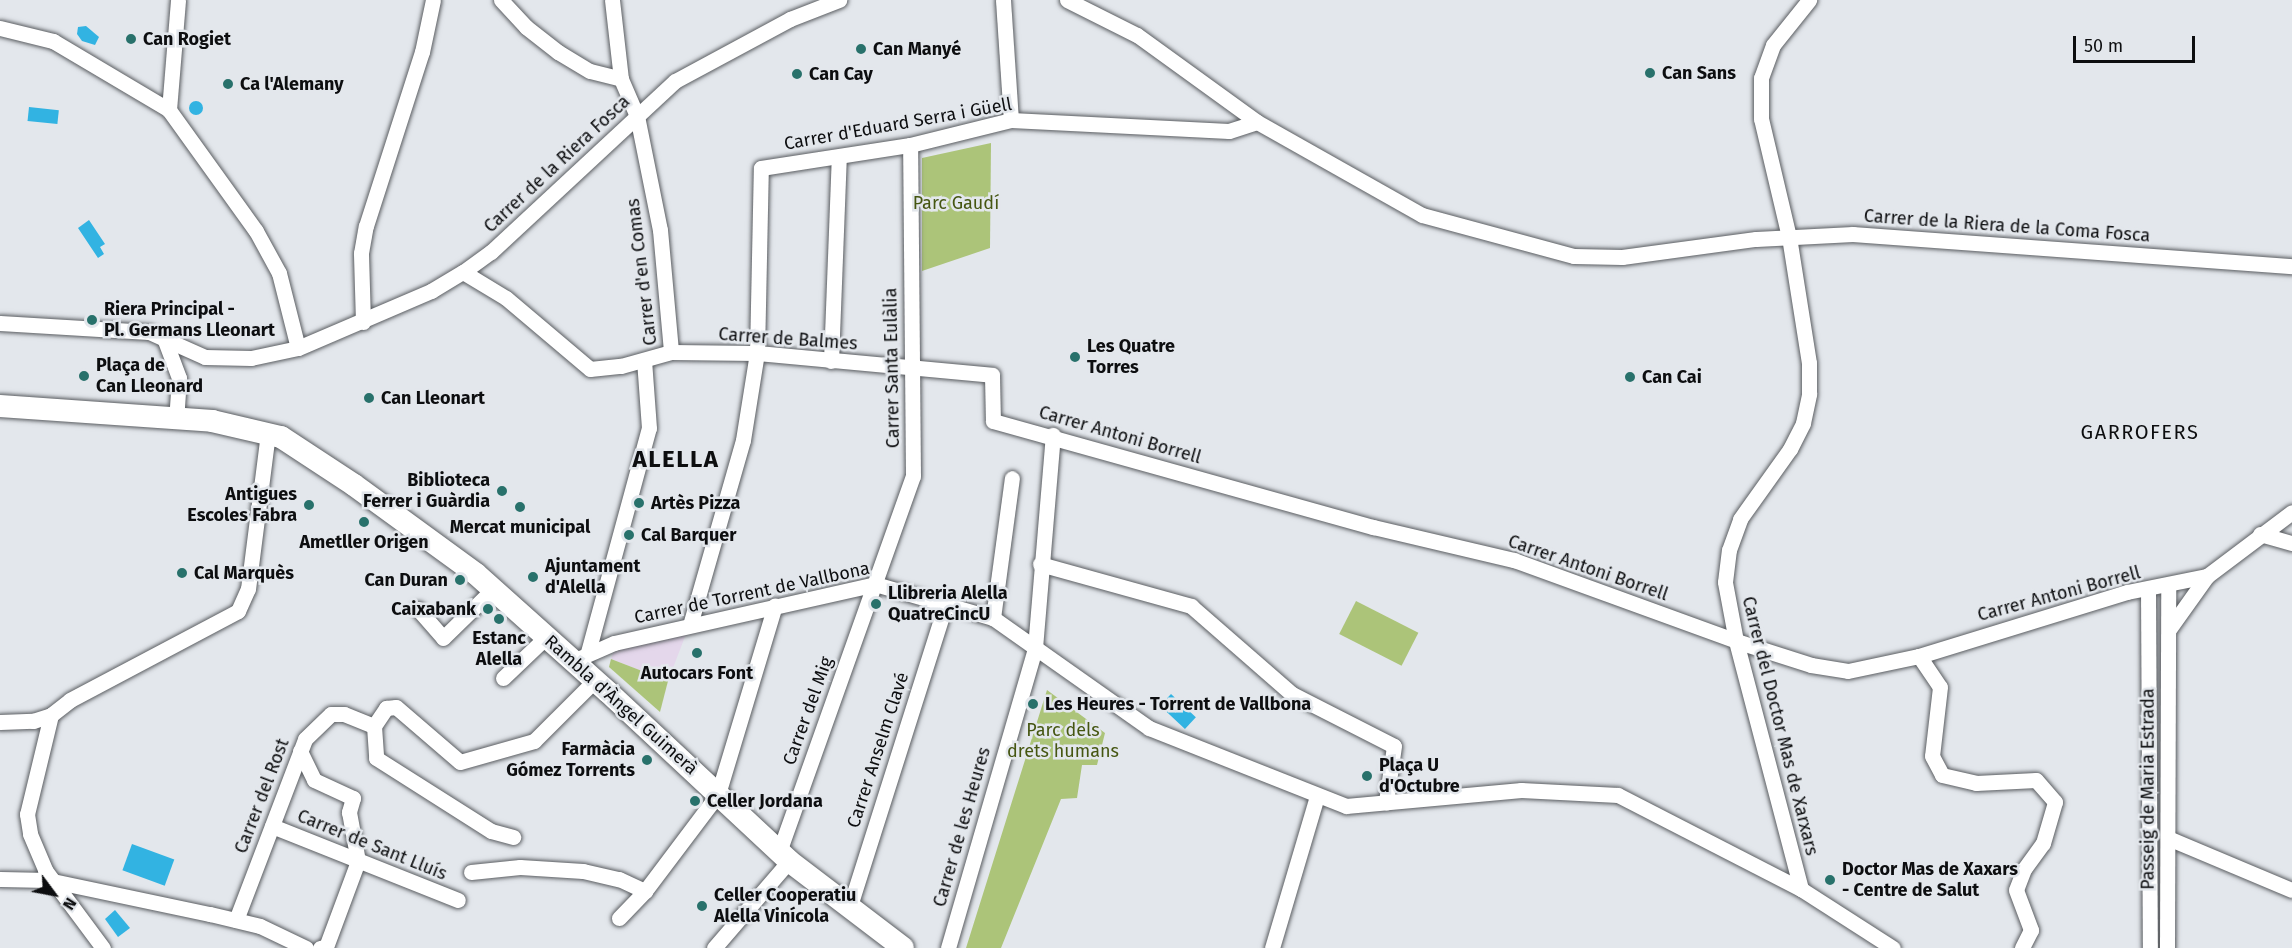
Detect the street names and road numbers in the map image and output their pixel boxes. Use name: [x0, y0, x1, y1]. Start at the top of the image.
street label: Carrer de la Riera Fosca: [480, 91, 634, 237]
street label: Carrer d'Eduard Serra i Güell: [782, 93, 1014, 155]
street label: Carrer d'en Comas: [622, 197, 662, 347]
street label: Carrer de la Riera de la Coma Fosca: [1863, 205, 2151, 247]
street label: Carrer Santa Eulàlia: [880, 288, 904, 448]
street label: Carrer de Balmes: [718, 323, 858, 355]
street label: Carrer Antoni Borrell: [1036, 402, 1204, 468]
street label: Carrer Antoni Borrell: [1505, 530, 1671, 606]
street label: Carrer de Torrent de Vallbona: [632, 557, 872, 629]
street label: Carrer Antoni Borrell: [1975, 562, 2143, 626]
street label: Carrer del Doctor Mas de Xarxars: [1737, 594, 1823, 858]
street label: Rambla d'Àngel Guimerà: [540, 631, 702, 779]
street label: Carrer del Mig: [778, 654, 838, 768]
street label: Carrer Anselm Clavé: [843, 669, 913, 831]
street label: Passeig de Maria Estrada: [2137, 688, 2159, 890]
street label: Carrer del Rost: [230, 736, 294, 856]
street label: Carrer de les Heures: [929, 745, 995, 909]
street label: Carrer de Sant Lluís: [294, 805, 450, 885]

